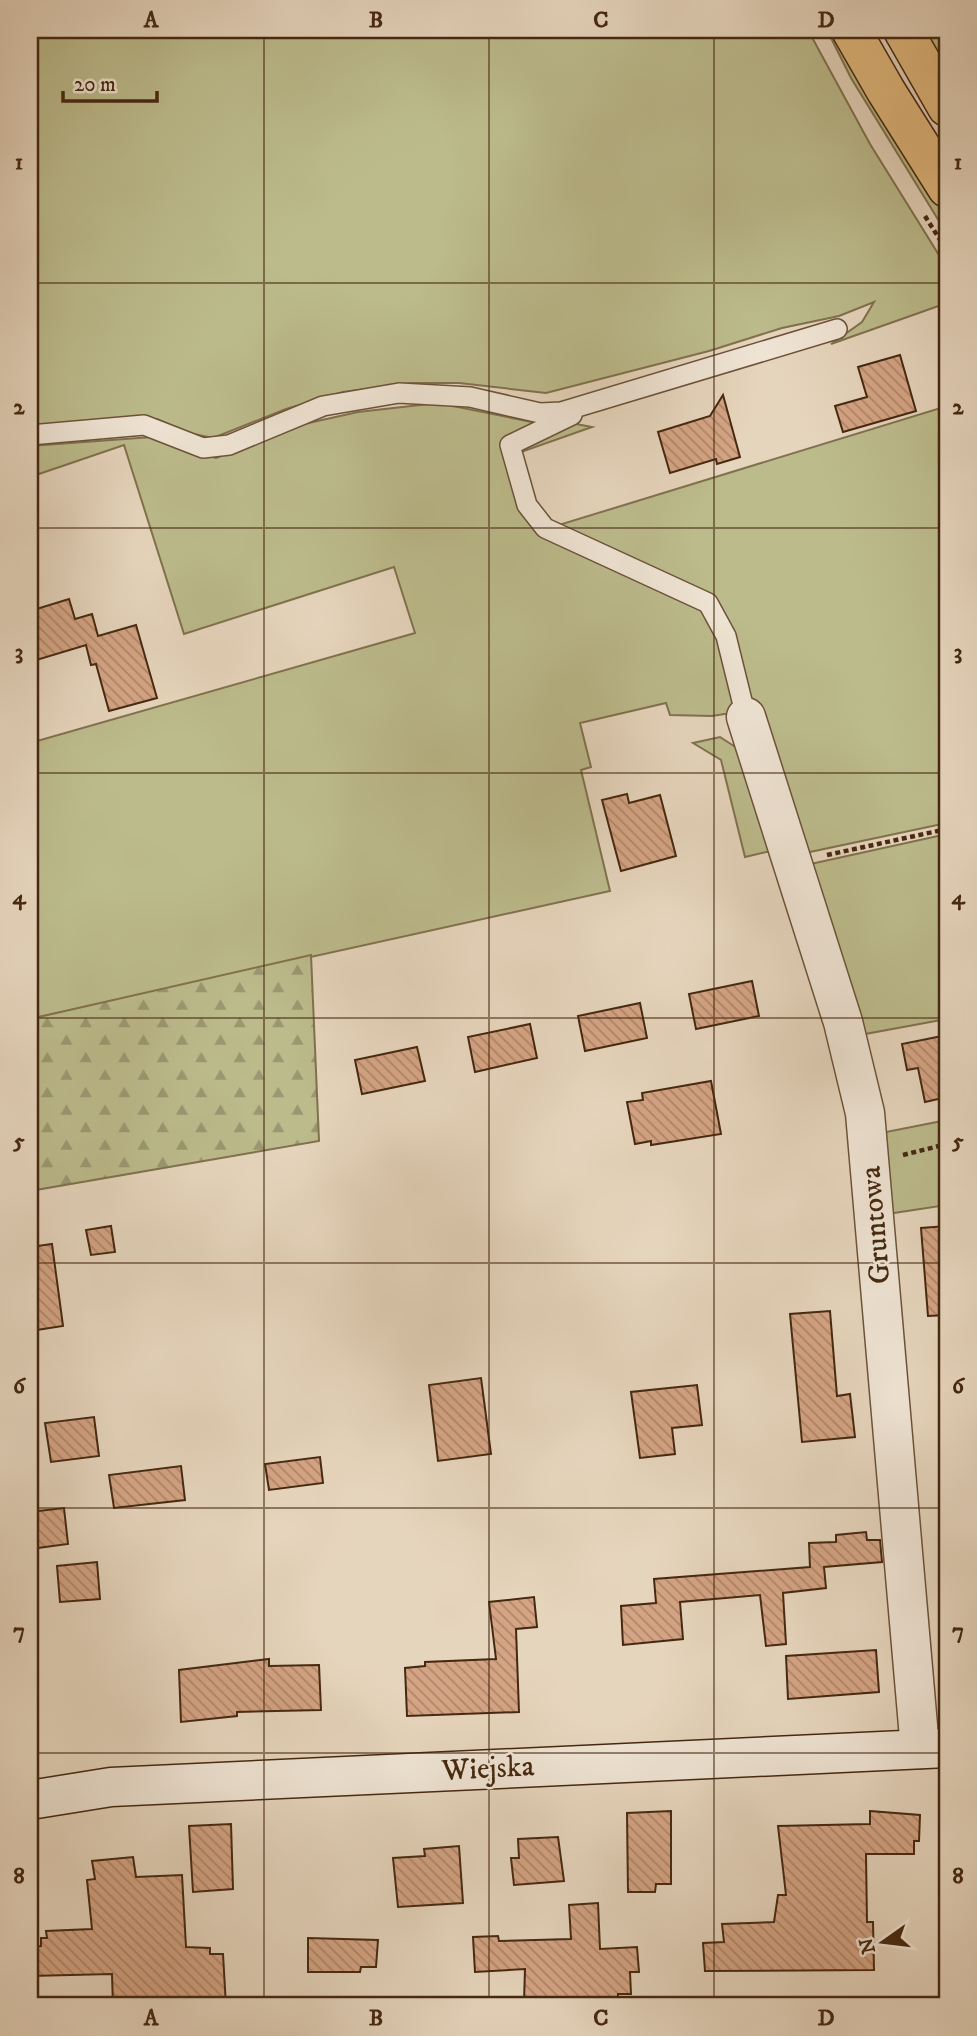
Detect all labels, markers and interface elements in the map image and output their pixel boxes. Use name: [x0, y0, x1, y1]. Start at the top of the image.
text: A: [143, 6, 160, 35]
text: B: [369, 6, 383, 35]
text: C: [593, 6, 609, 35]
text: D: [817, 6, 835, 35]
scale bar: [63, 60, 158, 104]
text: 20 m: [74, 72, 116, 98]
text: 1: [15, 148, 23, 177]
text: 1: [954, 148, 962, 177]
text: 2: [13, 393, 25, 422]
text: 2: [952, 393, 964, 422]
text: 3: [15, 638, 23, 667]
text: 3: [954, 638, 962, 667]
text: 4: [12, 883, 27, 912]
text: 4: [951, 883, 966, 912]
text: 5: [12, 1127, 25, 1156]
text: 5: [951, 1127, 964, 1156]
street label: Gruntowa: [852, 1164, 900, 1285]
text: 6: [13, 1372, 27, 1401]
text: 6: [952, 1372, 966, 1401]
text: 7: [13, 1617, 25, 1646]
text: 7: [952, 1617, 964, 1646]
street label: Wiejska: [440, 1748, 535, 1790]
text: 8: [13, 1862, 25, 1891]
text: 8: [952, 1862, 964, 1891]
north arrow: [848, 1906, 918, 1976]
text: N: [855, 1935, 881, 1956]
text: A: [143, 2004, 160, 2033]
text: B: [369, 2004, 383, 2033]
text: C: [593, 2004, 609, 2033]
text: D: [817, 2004, 835, 2033]

